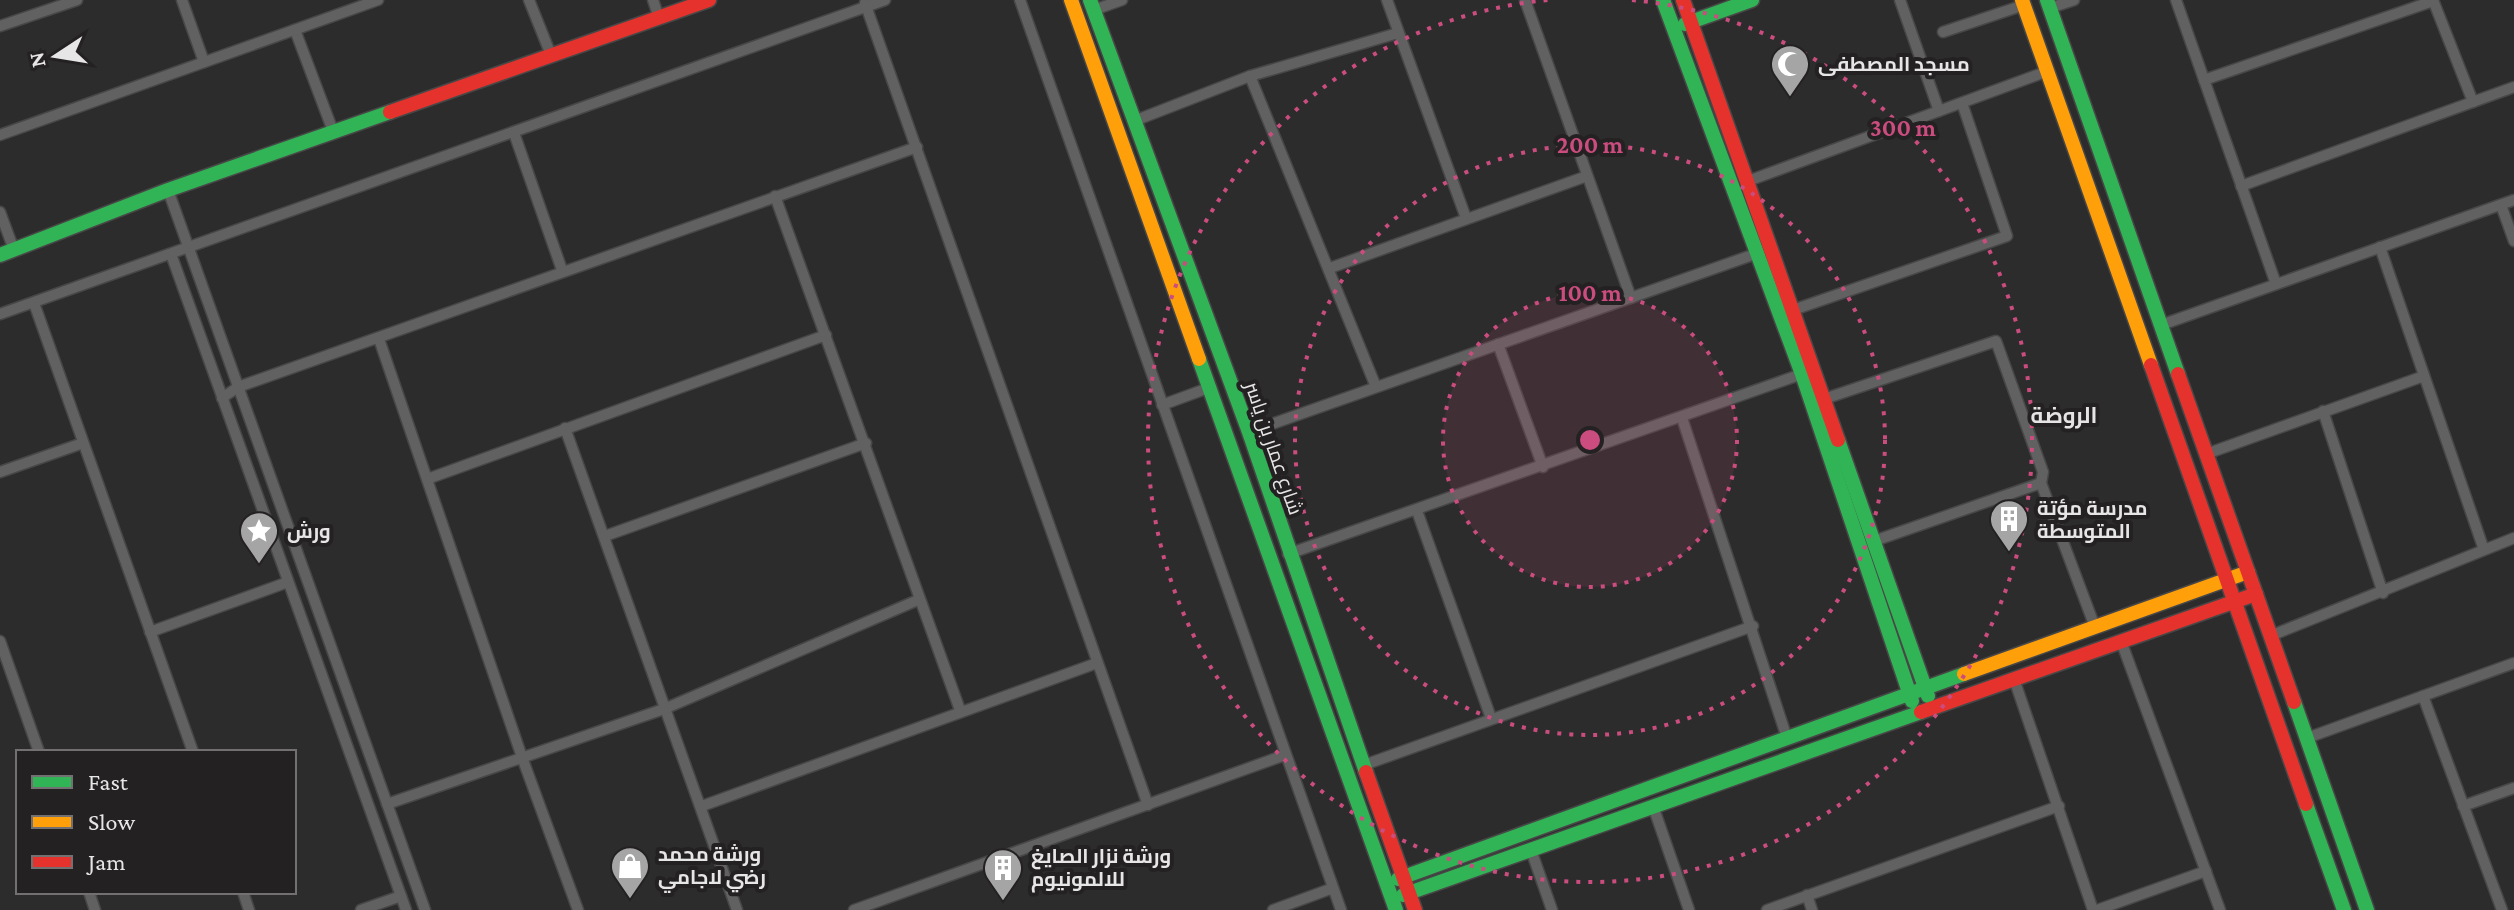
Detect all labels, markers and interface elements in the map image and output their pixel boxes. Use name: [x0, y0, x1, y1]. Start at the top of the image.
north arrow: [16, 16, 96, 96]
mosque icon: مسجد المصطفى: [1769, 43, 1811, 98]
text: N: [23, 50, 51, 70]
place label: مسجد المصطفى: [1818, 53, 1970, 76]
text: 300 m: [1870, 114, 1937, 141]
text: 200 m: [1557, 131, 1624, 158]
text: 100 m: [1558, 279, 1622, 306]
street label: شارع عمار بن ياسر: [1238, 378, 1307, 518]
district label: الروضة: [2031, 403, 2097, 429]
centre of rings: [1576, 426, 1604, 454]
place label: مدرسة مؤتة المتوسطة: [2037, 497, 2147, 543]
building icon: مدرسة مؤتة المتوسطة: [1988, 498, 2030, 553]
place icon: ورش: [238, 510, 280, 565]
place label: ورش: [287, 520, 331, 543]
legend: [16, 750, 296, 894]
text: Fast: [88, 768, 129, 795]
text: Slow: [88, 808, 135, 835]
place label: ورشة محمد رضي لاجامي: [658, 843, 766, 893]
shop icon: ورشة محمد رضي لاجامي: [609, 845, 651, 900]
place label: ورشة نزار الصايغ للالمونيوم: [1031, 845, 1171, 893]
building icon: ورشة نزار الصايغ للالمونيوم: [982, 847, 1024, 902]
text: Jam: [86, 848, 126, 875]

